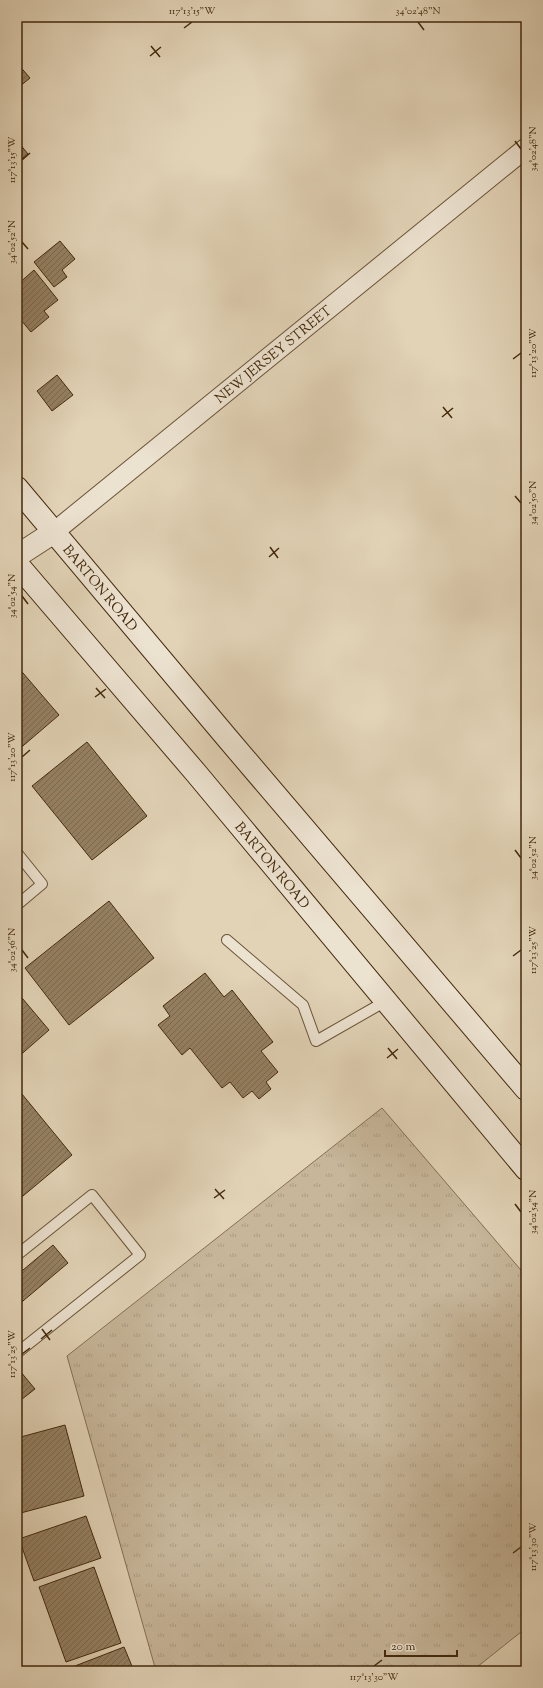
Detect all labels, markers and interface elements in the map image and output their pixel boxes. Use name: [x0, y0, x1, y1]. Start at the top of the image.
text: 117°13'15"W: [169, 4, 215, 19]
text: 34°02'48"N: [395, 4, 441, 19]
text: 34°02'48"N: [526, 126, 541, 172]
text: 117°13'15"W: [5, 137, 20, 183]
text: 34°02'52"N: [5, 220, 20, 264]
street label: NEW JERSEY STREET: [211, 302, 337, 409]
text: 117°13'20"W: [526, 328, 541, 378]
text: 34°02'50"N: [526, 481, 541, 525]
street label: BARTON ROAD: [57, 541, 141, 636]
text: 34°02'54"N: [5, 574, 20, 618]
text: 117°13'20"W: [5, 732, 20, 782]
street label: BARTON ROAD: [229, 819, 313, 914]
text: 34°02'52"N: [526, 836, 541, 880]
text: 117°13'25"W: [526, 926, 541, 974]
text: 34°02'56"N: [5, 928, 20, 972]
text: 34°02'54"N: [526, 1190, 541, 1234]
text: 117°13'25"W: [5, 1330, 20, 1378]
text: 117°13'30"W: [526, 1523, 541, 1571]
scale bar: [385, 1632, 457, 1658]
text: 20 m: [391, 1638, 416, 1656]
text: 117°13'30"W: [350, 1670, 398, 1685]

